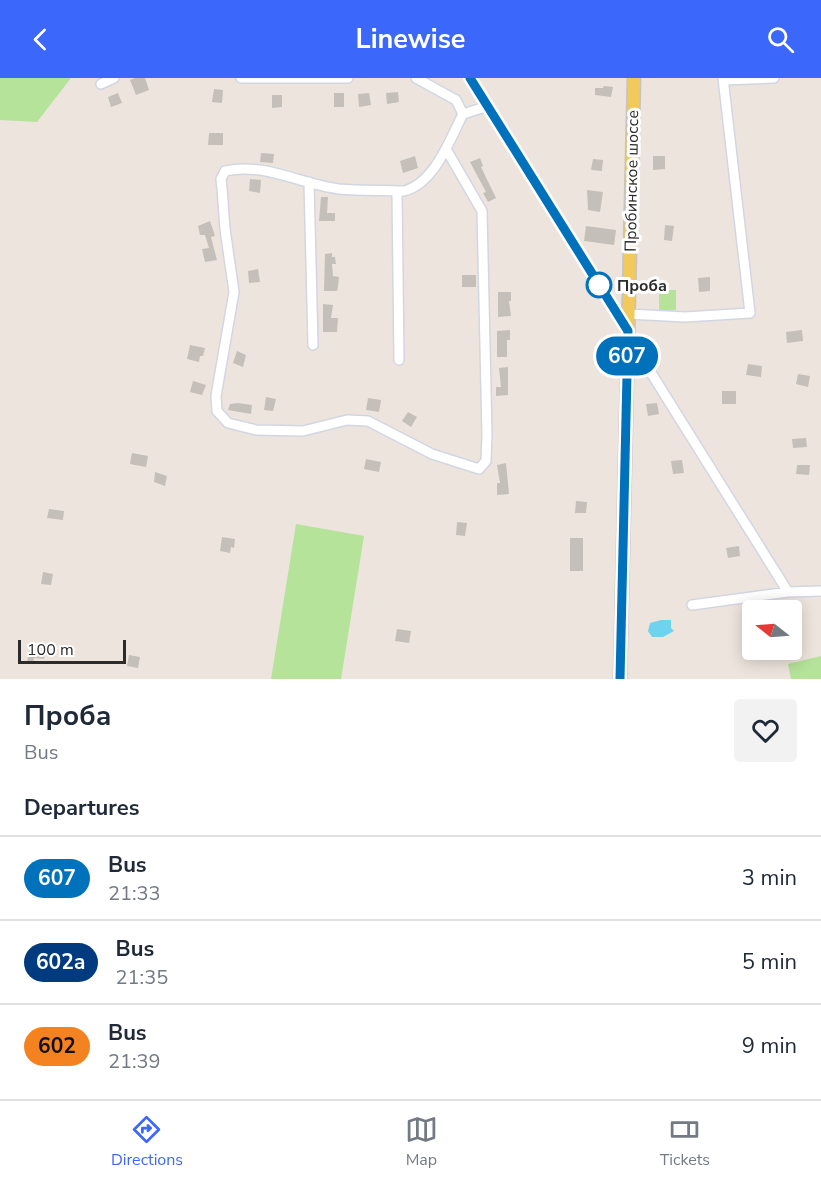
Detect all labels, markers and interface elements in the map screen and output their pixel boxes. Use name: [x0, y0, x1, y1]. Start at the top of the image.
text: Linewise: [356, 21, 466, 58]
icon: back: [24, 23, 57, 56]
icon: search: [764, 23, 797, 56]
street label: Пробинское шоссе: [620, 110, 644, 252]
marker: Проба: [586, 272, 612, 298]
place label: Проба: [617, 275, 667, 297]
line badge: 607: [592, 336, 662, 376]
text: 607: [608, 342, 646, 370]
north arrow: [742, 600, 802, 660]
map controls: [742, 600, 802, 660]
scale bar: [18, 637, 126, 664]
text: 100 m: [27, 639, 74, 661]
text: Проба: [24, 697, 111, 735]
button: heart: [734, 699, 797, 762]
text: Bus: [24, 739, 58, 766]
text: Departures: [24, 793, 139, 823]
text: Bus: [108, 850, 147, 880]
text: 3 min: [742, 863, 797, 893]
text: 607: [38, 864, 76, 892]
text: 21:33: [108, 880, 161, 907]
text: Bus: [116, 934, 154, 964]
text: 5 min: [742, 947, 797, 977]
text: 602а: [36, 948, 86, 976]
text: 21:35: [116, 964, 168, 991]
text: Bus: [108, 1018, 147, 1048]
text: 9 min: [742, 1031, 797, 1061]
text: 602: [38, 1032, 76, 1060]
text: 21:39: [108, 1048, 161, 1075]
tab: Directions: [111, 1113, 183, 1171]
tab: Map: [405, 1113, 438, 1171]
tab: Tickets: [660, 1113, 710, 1171]

